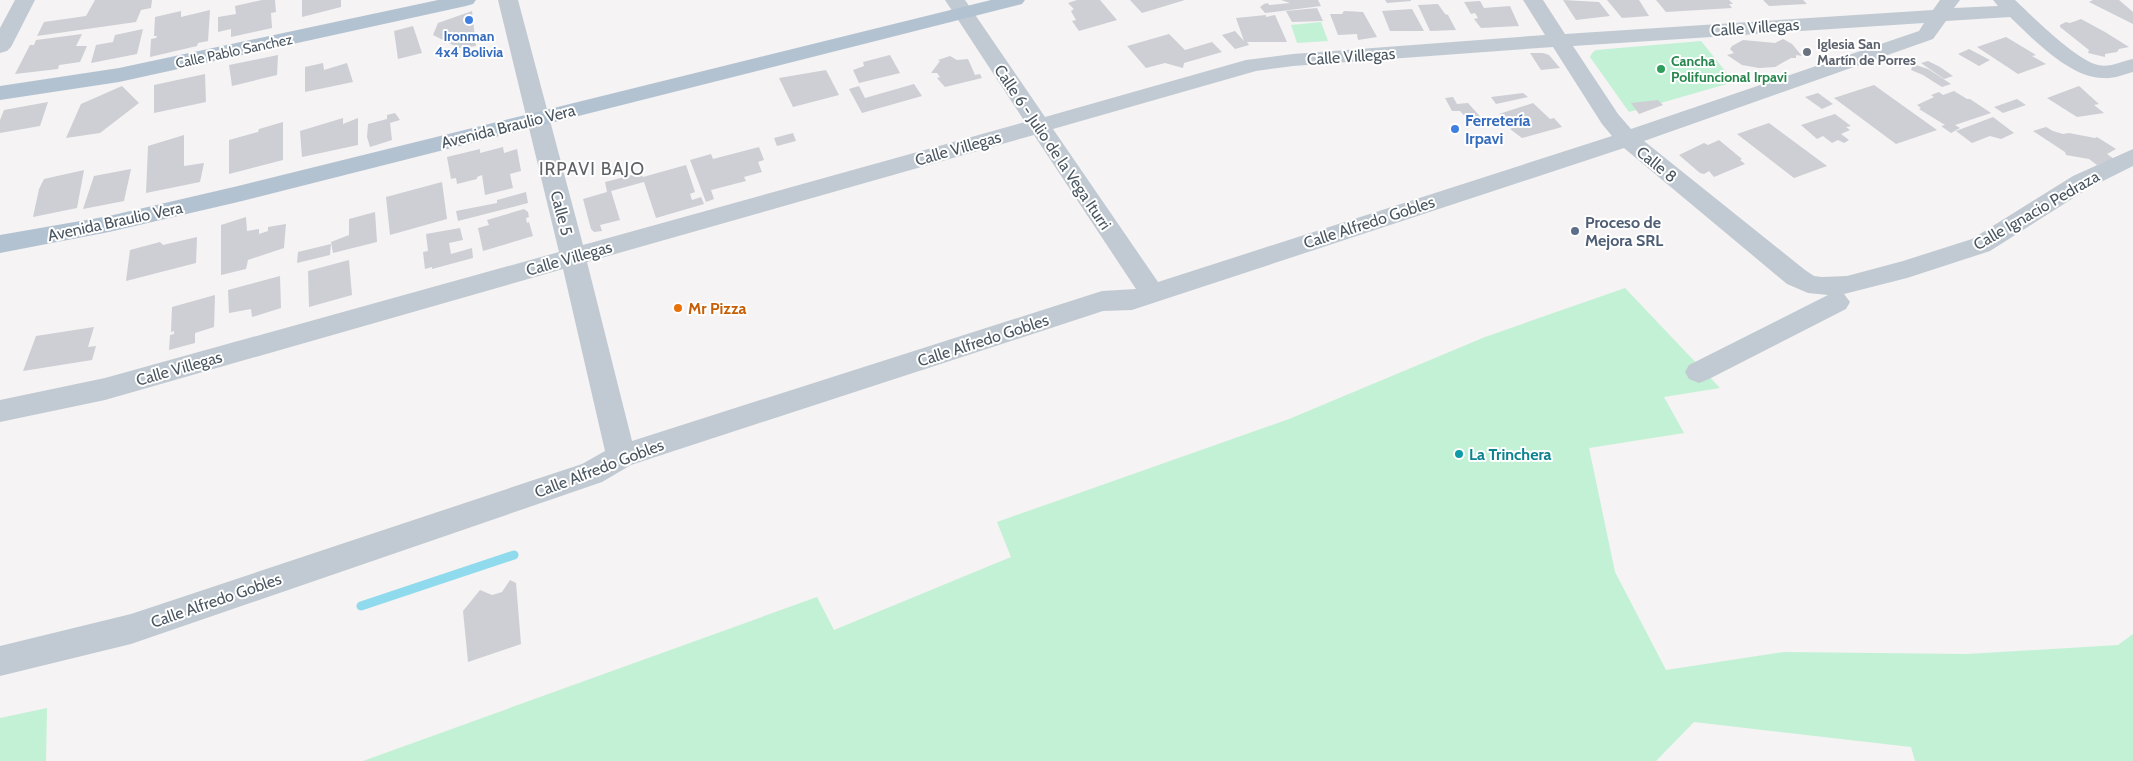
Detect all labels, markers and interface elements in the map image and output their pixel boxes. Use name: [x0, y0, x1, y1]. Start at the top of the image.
marker: Ironman 4x4 Bolivia: [463, 14, 475, 26]
street label: Calle Villegas: [1710, 15, 1800, 40]
place label: Ironman 4x4 Bolivia: [435, 27, 503, 61]
street label: Calle Pablo Sanchez: [174, 30, 294, 72]
place label: Iglesia San Martín de Porres: [1817, 35, 1916, 69]
street label: Calle Villegas: [1306, 44, 1396, 69]
marker: Iglesia San Martín de Porres: [1801, 46, 1813, 58]
place label: Cancha Polifuncional Irpavi: [1671, 52, 1787, 86]
street label: Calle 6 - Julio de la Vega Iturri: [990, 61, 1115, 233]
marker: Cancha Polifuncional Irpavi: [1655, 63, 1667, 75]
street label: Avenida Braulio Vera: [439, 101, 577, 152]
place label: Ferretería Irpavi: [1465, 111, 1531, 148]
marker: Ferretería Irpavi: [1449, 123, 1461, 135]
street label: Calle Villegas: [913, 127, 1004, 170]
street label: Calle 8: [1633, 142, 1681, 186]
district label: IRPAVI BAJO: [539, 158, 645, 180]
street label: Calle Ignacio Pedraza: [1970, 167, 2103, 254]
street label: Calle 5: [546, 189, 577, 238]
street label: Calle Alfredo Gobles: [1301, 192, 1437, 253]
street label: Avenida Braulio Vera: [46, 198, 185, 245]
place label: Proceso de Mejora SRL: [1585, 213, 1663, 250]
marker: Proceso de Mejora SRL: [1569, 225, 1581, 237]
street label: Calle Villegas: [524, 237, 615, 280]
place label: Mr Pizza: [688, 299, 746, 318]
marker: Mr Pizza: [672, 302, 684, 314]
street label: Calle Alfredo Gobles: [915, 310, 1051, 371]
street label: Calle Villegas: [134, 347, 225, 390]
street label: Calle Alfredo Gobles: [532, 435, 667, 502]
place label: La Trinchera: [1469, 445, 1552, 464]
marker: La Trinchera: [1453, 448, 1465, 460]
street label: Calle Alfredo Gobles: [148, 569, 284, 632]

